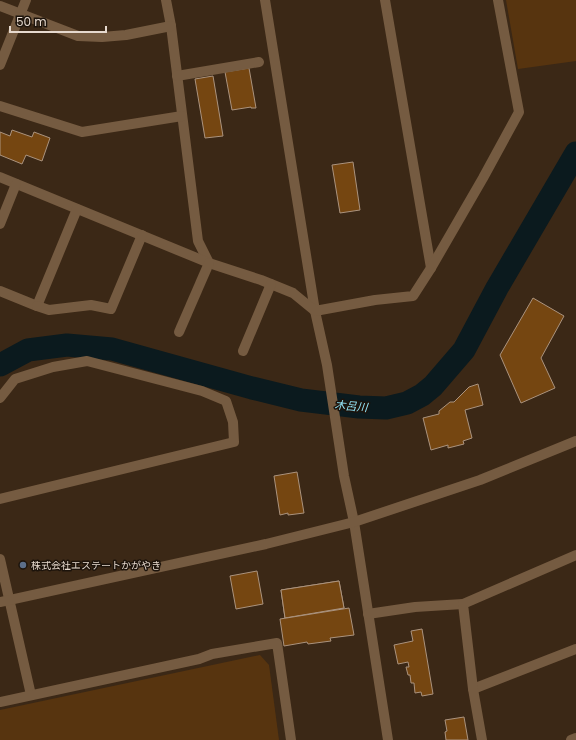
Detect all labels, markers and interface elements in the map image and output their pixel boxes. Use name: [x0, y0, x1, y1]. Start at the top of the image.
scale bar: [10, 8, 106, 34]
text: 50 m: [16, 13, 47, 30]
water label: 木呂川: [334, 397, 369, 415]
place label: 株式会社エステートかがやき: [31, 558, 161, 573]
marker: 株式会社エステートかがやき: [18, 560, 28, 570]

